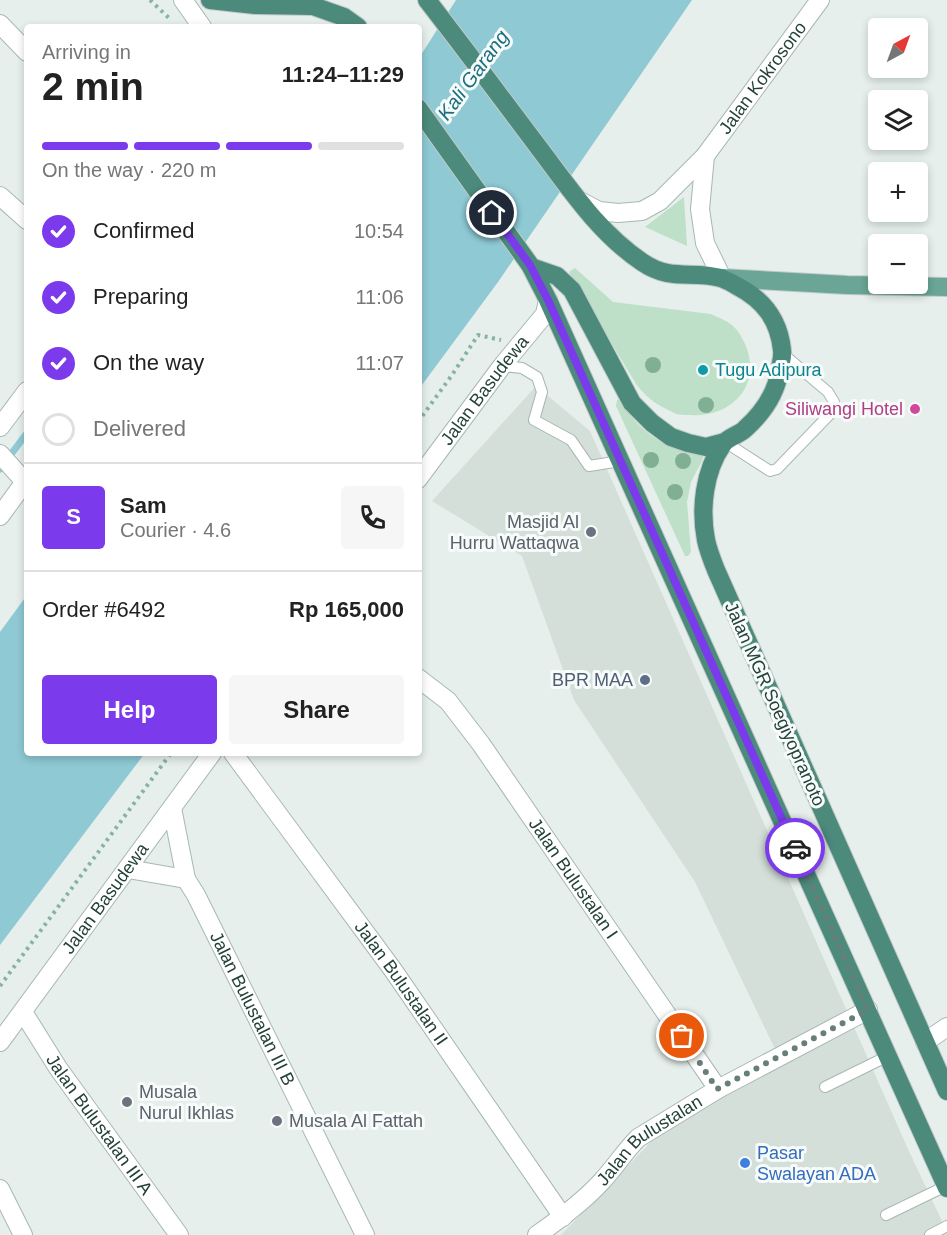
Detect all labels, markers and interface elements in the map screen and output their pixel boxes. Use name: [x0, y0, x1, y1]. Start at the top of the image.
street label: Jalan Kokrosono: [715, 18, 810, 138]
north arrow: [868, 18, 928, 78]
map controls: [868, 18, 928, 294]
water label: Kali Garang: [433, 26, 513, 124]
text: Arriving in: [42, 41, 131, 63]
text: 11:24–11:29: [282, 62, 404, 87]
text: 2 min: [42, 65, 144, 108]
button: layers: [868, 90, 928, 150]
text: On the way · 220 m: [42, 159, 217, 181]
button: +: [868, 162, 928, 222]
pin: [466, 187, 517, 238]
icon: home: [475, 196, 508, 229]
icon: check: [42, 215, 75, 248]
text: Confirmed: [93, 218, 194, 243]
text: 10:54: [354, 220, 404, 242]
button: −: [868, 234, 928, 294]
icon: check: [42, 281, 75, 314]
text: Preparing: [93, 284, 188, 309]
text: 11:06: [355, 286, 404, 308]
street label: Jalan Basudewa: [437, 331, 533, 449]
icon: check: [42, 347, 75, 380]
text: On the way: [93, 350, 204, 375]
text: 11:07: [355, 352, 404, 374]
place label: Tugu Adipura: [715, 360, 822, 380]
marker: Tugu Adipura: [696, 363, 710, 377]
place label: Siliwangi Hotel: [785, 399, 903, 419]
marker: Siliwangi Hotel: [908, 402, 922, 416]
text: Delivered: [93, 416, 186, 441]
button: phone: [341, 486, 404, 549]
text: Sam: [120, 493, 166, 518]
text: S: [66, 504, 81, 529]
place label: Masjid Al Hurru Wattaqwa: [450, 512, 580, 553]
text: Courier · 4.6: [120, 519, 231, 541]
marker: Masjid Al Hurru Wattaqwa: [584, 525, 598, 539]
text: Order #6492: [42, 597, 166, 622]
text: Rp 165,000: [289, 597, 404, 622]
street label: Jalan MGR Soegiyopranoto: [721, 599, 829, 809]
place label: BPR MAA: [552, 670, 633, 690]
marker: BPR MAA: [638, 673, 652, 687]
button: Help: [42, 675, 217, 744]
button: Share: [229, 675, 404, 744]
street label: Jalan Bulustalan I: [525, 814, 622, 943]
courier: [765, 818, 825, 878]
icon: car: [779, 832, 812, 865]
street label: Jalan Basudewa: [58, 838, 153, 958]
street label: Jalan Bulustalan II: [350, 917, 452, 1049]
street label: Jalan Bulustalan III B: [206, 928, 299, 1089]
pin: [656, 1010, 707, 1061]
icon: bag: [665, 1019, 698, 1052]
street label: Jalan Bulustalan III A: [42, 1051, 157, 1199]
place label: Musala Nurul Ikhlas: [139, 1082, 234, 1123]
street label: Jalan Bulustalan: [593, 1091, 706, 1190]
marker: Musala Nurul Ikhlas: [120, 1095, 134, 1109]
place label: Musala Al Fattah: [289, 1111, 423, 1131]
marker: Musala Al Fattah: [270, 1114, 284, 1128]
place label: Pasar Swalayan ADA: [757, 1143, 876, 1184]
marker: Pasar Swalayan ADA: [738, 1156, 752, 1170]

